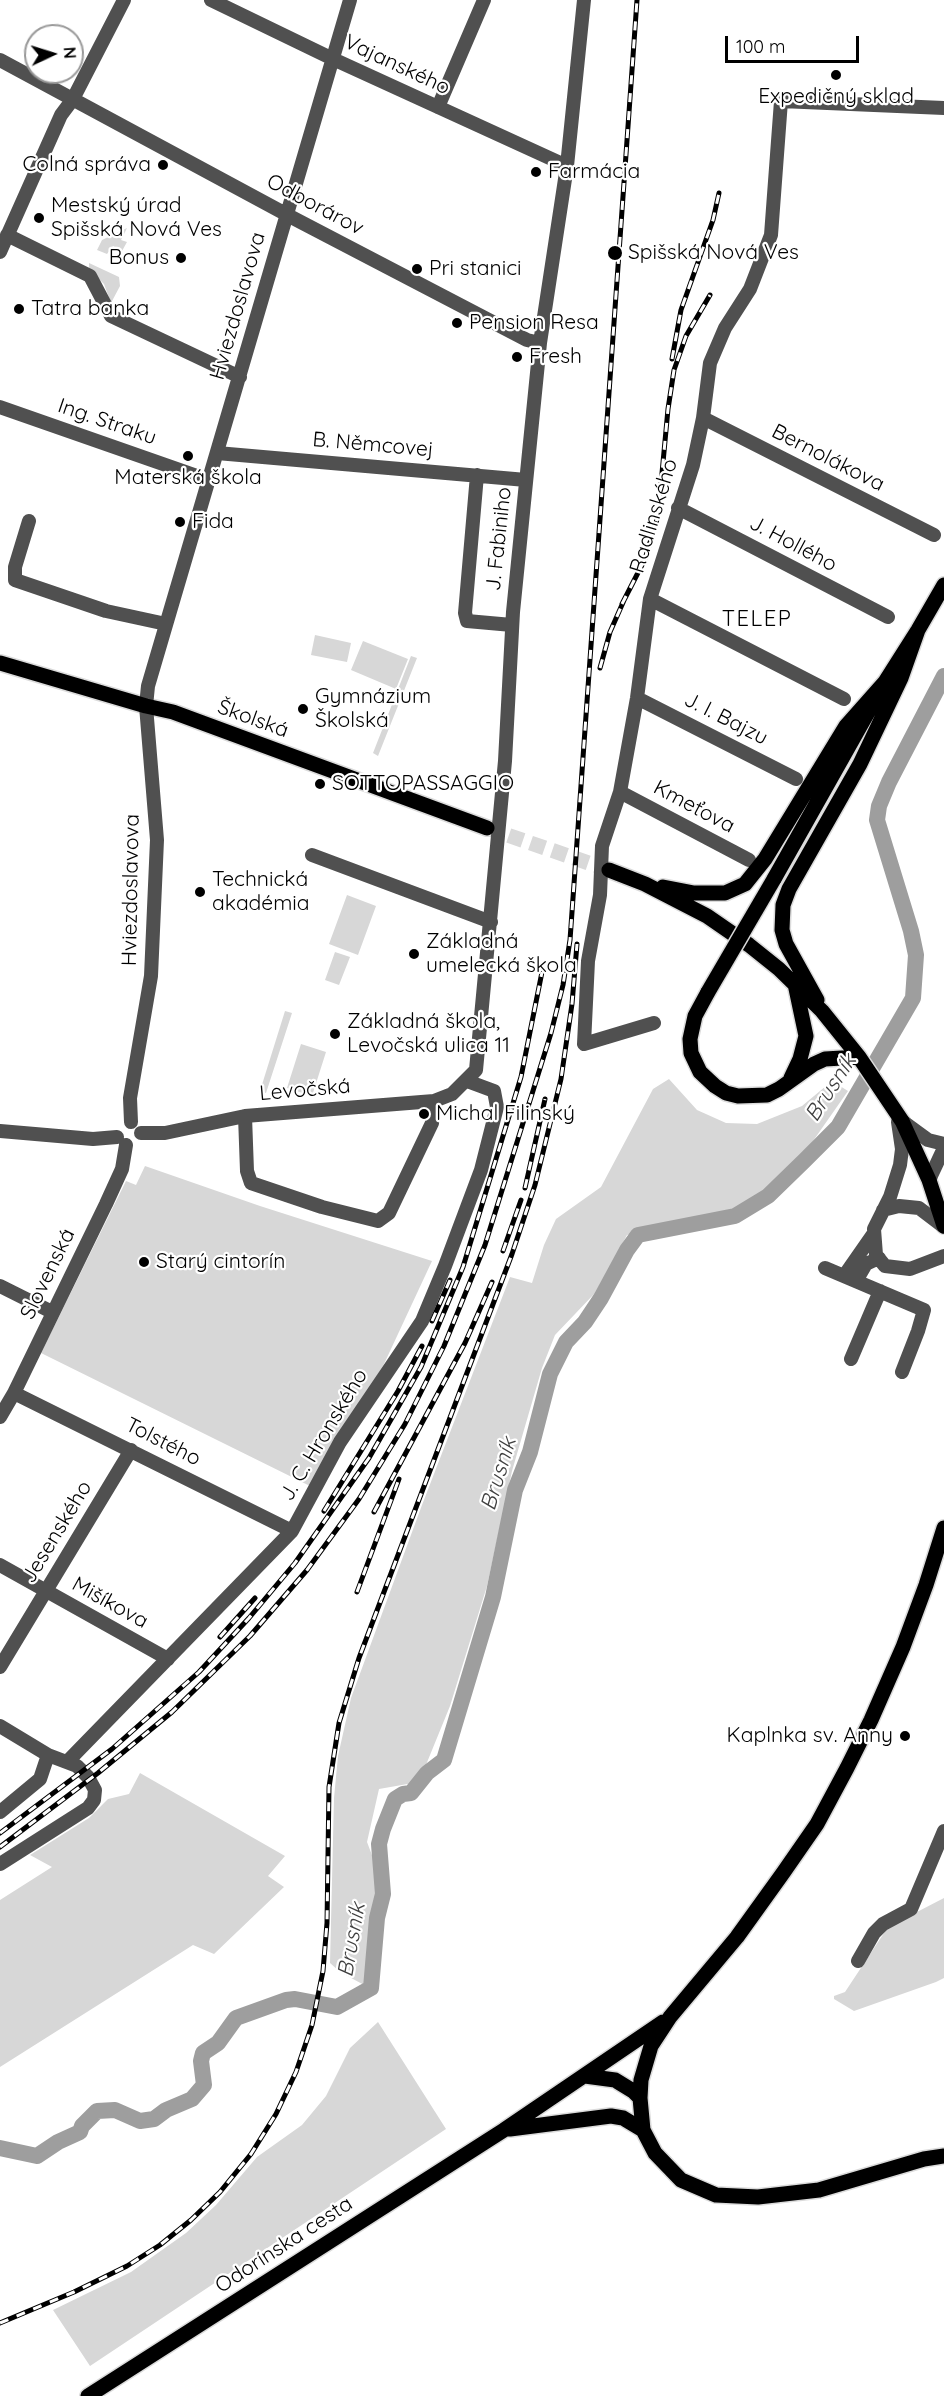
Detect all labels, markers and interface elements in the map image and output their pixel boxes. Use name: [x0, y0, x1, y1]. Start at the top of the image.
north arrow: [24, 24, 84, 84]
scale bar: [728, 24, 862, 62]
street label: Vajanského: [340, 29, 454, 101]
text: 100 m: [736, 35, 785, 58]
text: N: [60, 46, 80, 59]
marker: Expedičný sklad: [829, 68, 843, 82]
place label: Expedičný sklad: [758, 84, 914, 110]
place label: Colná správa: [23, 152, 151, 178]
marker: Colná správa: [156, 158, 170, 172]
place label: Farmácia: [548, 159, 640, 185]
marker: Farmácia: [529, 165, 543, 179]
street label: Odborárov: [262, 169, 368, 241]
place label: Mestský úrad Spišská Nová Ves: [51, 193, 222, 243]
marker: Mestský úrad Spišská Nová Ves: [32, 211, 46, 225]
street label: Hviezdoslavova: [205, 229, 271, 383]
place label: Spišská Nová Ves: [628, 240, 799, 266]
marker: Spišská Nová Ves: [606, 244, 624, 262]
place label: Bonus: [109, 245, 169, 271]
marker: Bonus: [174, 251, 188, 265]
place label: Pri stanici: [429, 256, 522, 282]
marker: Pri stanici: [410, 262, 424, 276]
place label: Tatra banka: [31, 296, 149, 322]
marker: Tatra banka: [12, 302, 26, 316]
place label: Pension Resa: [469, 310, 599, 336]
marker: Pension Resa: [450, 316, 464, 330]
place label: Fresh: [529, 344, 582, 370]
marker: Fresh: [510, 350, 524, 364]
street label: Ing. Straku: [54, 393, 160, 451]
street label: Bernolákova: [767, 419, 889, 497]
street label: B. Němcovej: [311, 427, 435, 463]
marker: Materská škola: [181, 449, 195, 463]
street label: Radlinského: [625, 456, 683, 576]
place label: Materská škola: [114, 465, 262, 491]
street label: J. Fabiniho: [481, 486, 517, 592]
place label: Fida: [192, 509, 234, 535]
street label: J. Hollého: [745, 511, 841, 577]
marker: Fida: [173, 515, 187, 529]
district label: TELEP: [722, 606, 792, 632]
place label: Gymnázium Školská: [315, 684, 431, 734]
street label: J. I. Bajzu: [680, 687, 772, 751]
street label: Školská: [214, 695, 292, 743]
marker: Gymnázium Školská: [296, 702, 310, 716]
place label: SOTTOPASSAGGIO: [332, 771, 514, 797]
street label: Kmeťova: [649, 775, 739, 839]
marker: SOTTOPASSAGGIO: [313, 777, 327, 791]
street label: Hviezdoslavova: [117, 814, 145, 966]
place label: Technická akadémia: [212, 867, 310, 917]
marker: Technická akadémia: [193, 885, 207, 899]
place label: Základná umelecká škola: [426, 929, 577, 979]
marker: Základná umelecká škola: [407, 947, 421, 961]
place label: Základná škola, Levočská ulica 11: [347, 1009, 510, 1059]
marker: Základná škola, Levočská ulica 11: [328, 1027, 342, 1041]
water label: Brusník: [800, 1049, 862, 1127]
street label: Levočská: [258, 1073, 352, 1107]
place label: Michal Filinský: [436, 1101, 575, 1127]
marker: Michal Filinský: [417, 1107, 431, 1121]
street label: Slovenská: [15, 1225, 81, 1323]
place label: Starý cintorín: [156, 1249, 285, 1275]
marker: Starý cintorín: [137, 1255, 151, 1269]
street label: J. C. Hronského: [275, 1364, 373, 1506]
street label: Tolstého: [121, 1412, 205, 1472]
water label: Brusník: [475, 1434, 523, 1514]
street label: Jesenského: [17, 1476, 97, 1588]
street label: Mišíkova: [67, 1572, 153, 1634]
place label: Kaplnka sv. Anny: [727, 1723, 893, 1749]
marker: Kaplnka sv. Anny: [898, 1729, 912, 1743]
water label: Brusník: [333, 1901, 371, 1979]
street label: Odorínska cesta: [211, 2191, 357, 2299]

